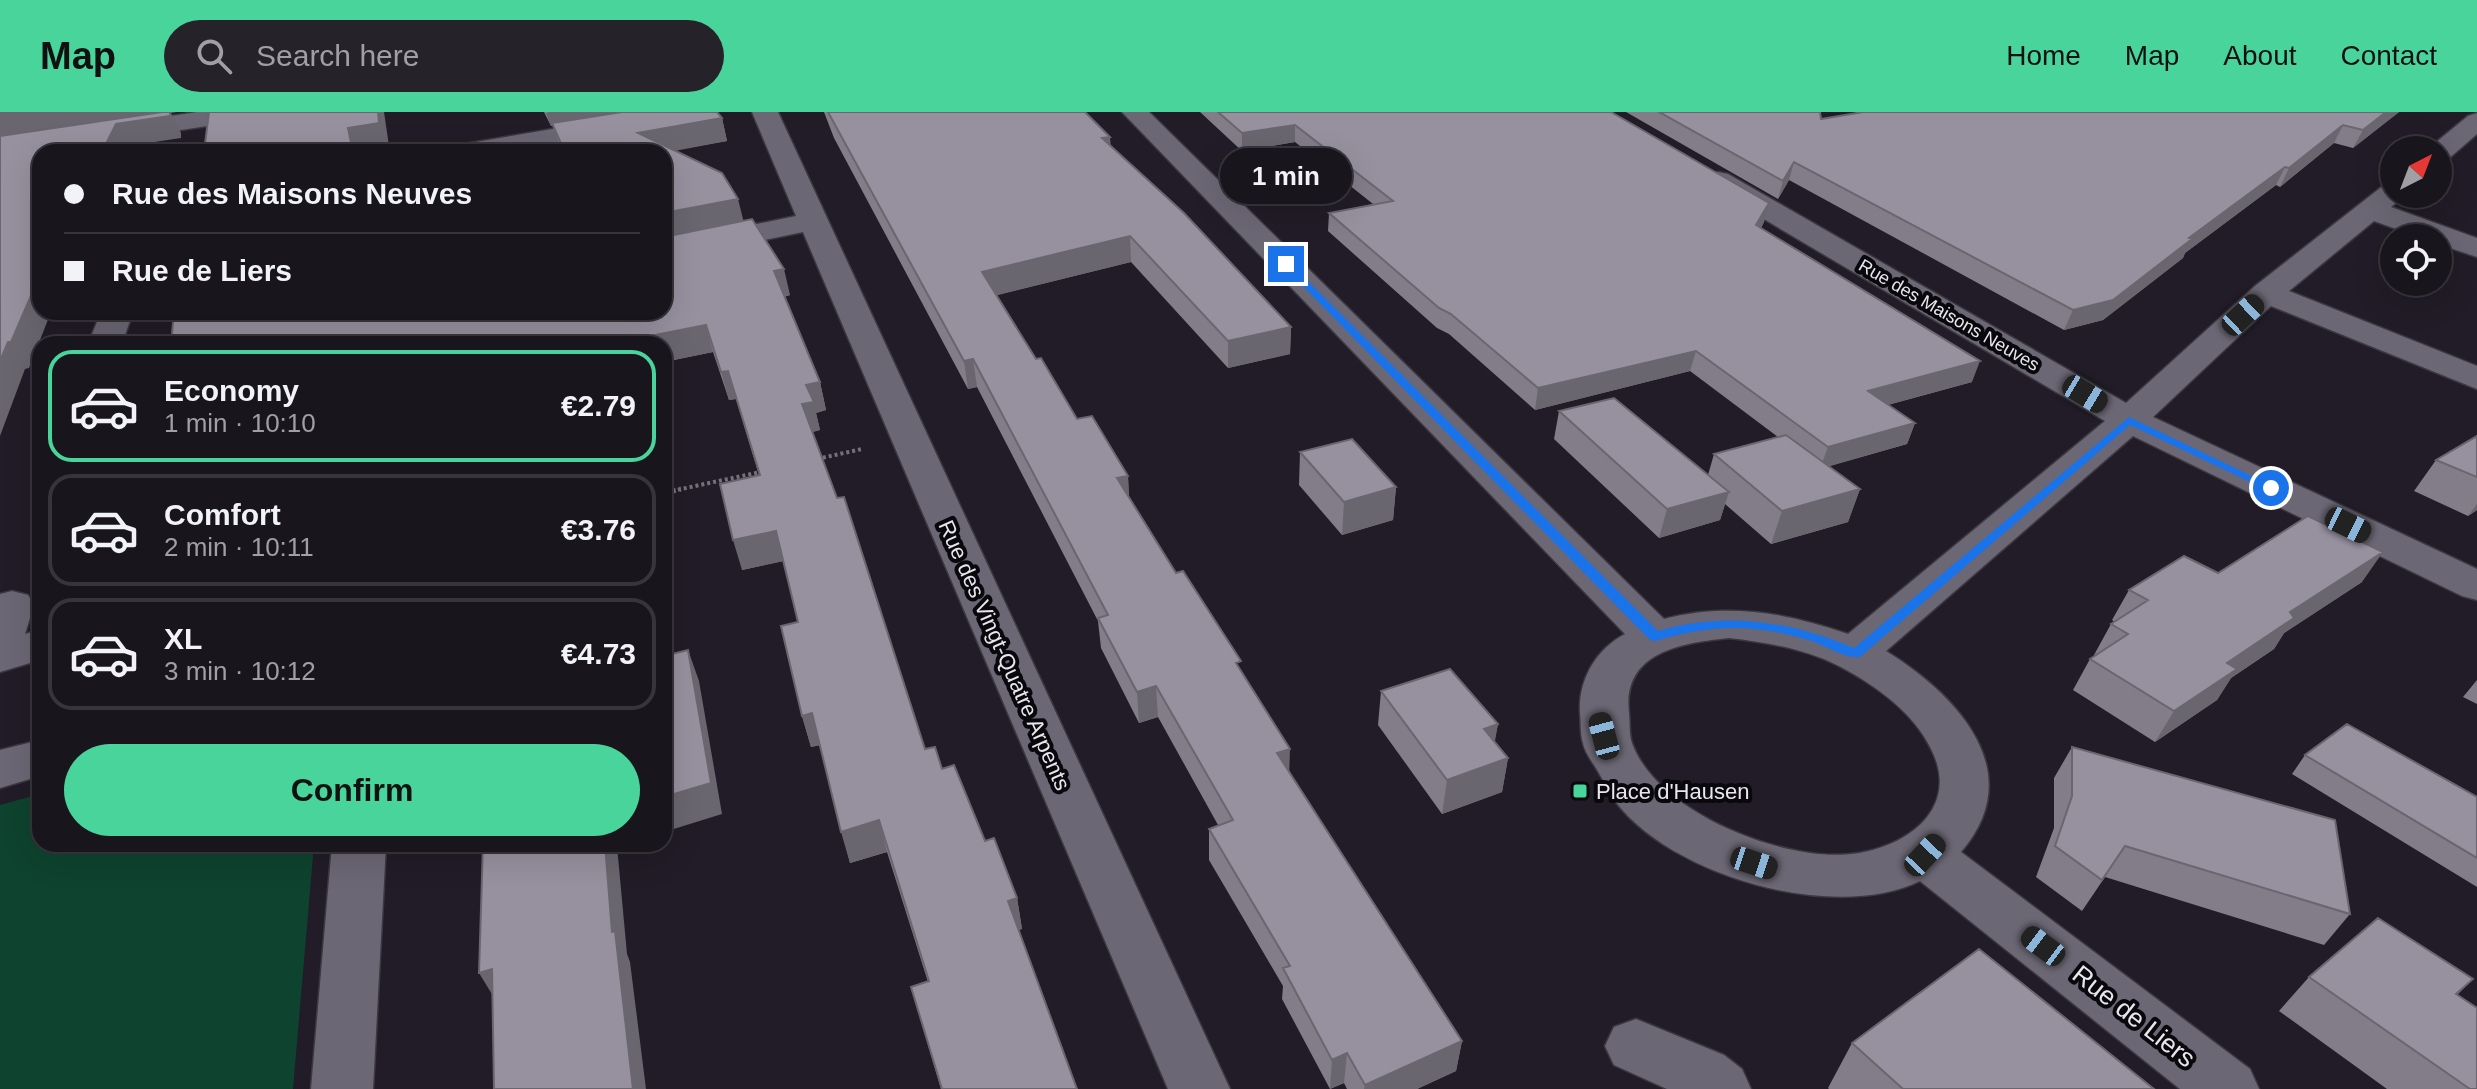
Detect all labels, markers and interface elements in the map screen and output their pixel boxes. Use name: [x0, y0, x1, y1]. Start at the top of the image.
search box: [164, 20, 724, 92]
icon: search: [192, 34, 236, 78]
text: Map: [40, 35, 116, 77]
text: Search here: [256, 39, 419, 72]
text: Home: [2006, 40, 2081, 71]
text: Map: [2125, 40, 2179, 71]
text: About: [2223, 40, 2297, 71]
text: Contact: [2341, 40, 2437, 71]
north arrow: [2380, 136, 2452, 208]
map controls: [2380, 136, 2452, 296]
callout: 1 min: [1220, 148, 1352, 204]
text: 1 min: [1252, 161, 1320, 191]
text: Rue des Maisons Neuves: [112, 177, 472, 210]
button: locate: [2380, 224, 2452, 296]
route end: [1268, 246, 1304, 282]
text: Rue de Liers: [112, 254, 292, 287]
street label: Rue des Maisons Neuves: [1855, 255, 2043, 375]
car: [2217, 290, 2269, 340]
icon: car: [68, 370, 140, 442]
car: [2058, 371, 2112, 417]
text: Economy: [164, 374, 299, 407]
text: €2.79: [561, 389, 636, 422]
text: 1 min · 10:10: [164, 408, 316, 438]
route start: [2253, 470, 2289, 506]
icon: car: [68, 494, 140, 566]
text: Comfort: [164, 498, 281, 531]
car: [2321, 504, 2375, 546]
text: €3.76: [561, 513, 636, 546]
street label: Rue des Vingt-Quatre Arpents: [934, 516, 1076, 794]
text: 2 min · 10:11: [164, 532, 314, 562]
icon: car: [68, 618, 140, 690]
text: XL: [164, 622, 202, 655]
text: €4.73: [561, 637, 636, 670]
text: 3 min · 10:12: [164, 656, 316, 686]
car: [1586, 710, 1622, 762]
button: Confirm: [64, 744, 640, 836]
place label: Place d'Hausen: [1596, 779, 1749, 804]
marker: Place d'Hausen: [1571, 782, 1589, 800]
car: [1900, 829, 1950, 881]
car: [1727, 844, 1781, 882]
car: [2017, 922, 2069, 970]
street label: Rue de Liers: [2067, 959, 2201, 1073]

